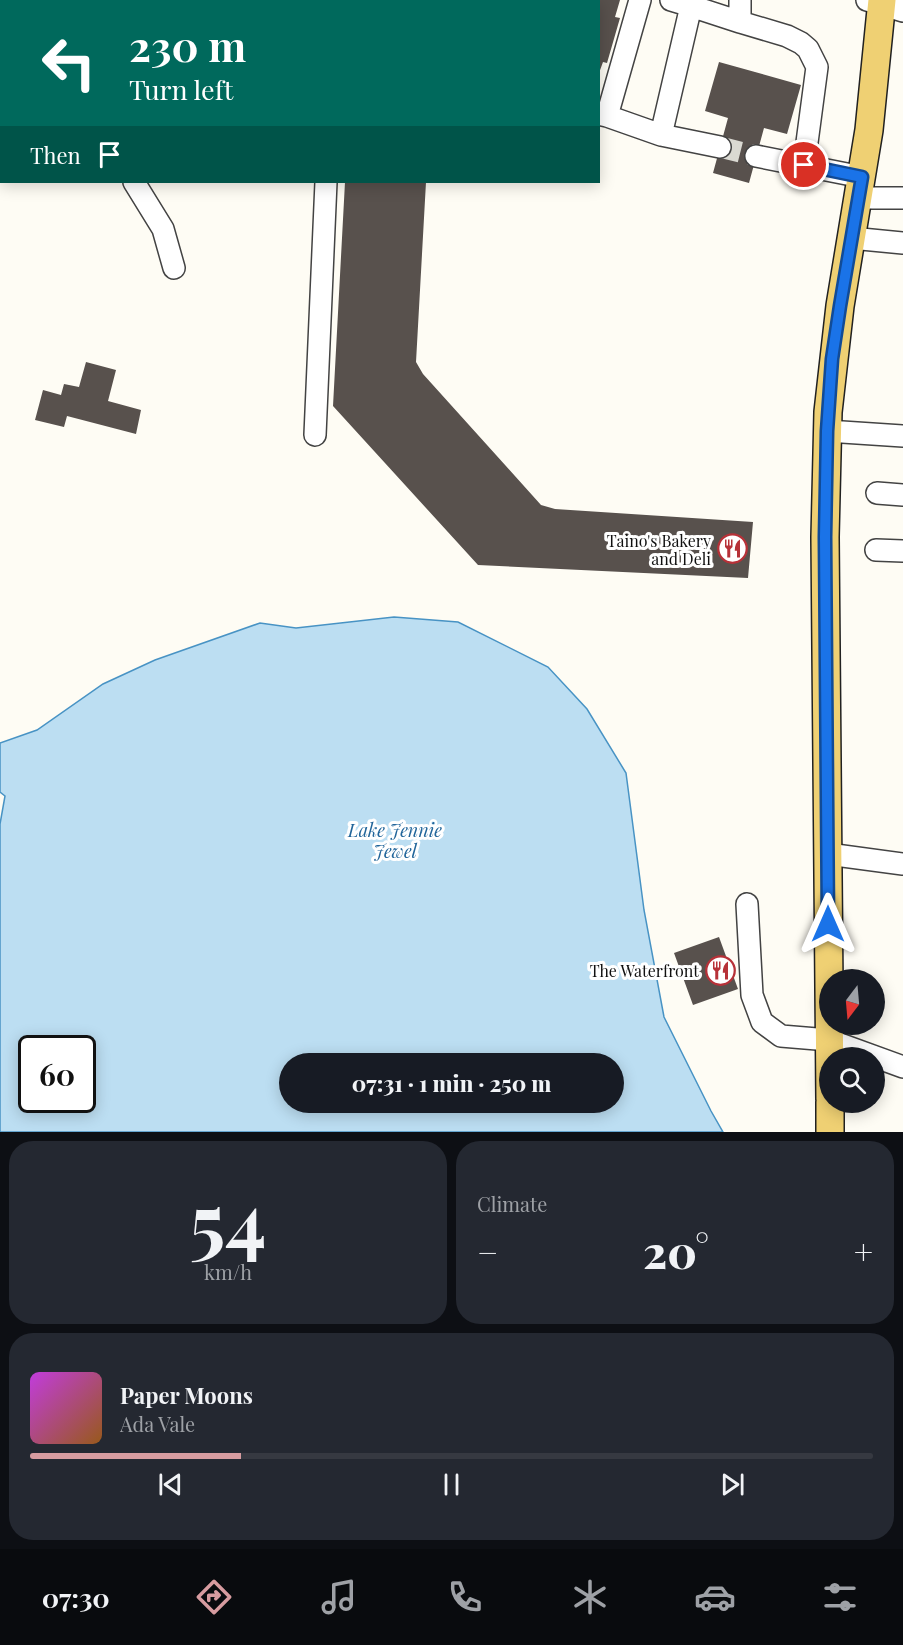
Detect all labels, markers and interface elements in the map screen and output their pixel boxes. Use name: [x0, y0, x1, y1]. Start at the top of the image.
text: 230 m: [129, 17, 246, 73]
icon: left: [30, 24, 108, 102]
text: Turn left: [129, 71, 233, 107]
icon: arrive: [93, 138, 126, 171]
pin: [778, 139, 829, 190]
text: Then: [30, 140, 81, 170]
icon: arrive: [787, 148, 820, 181]
place label: Taino's Bakery and Deli: [607, 530, 711, 569]
restaurant icon: Taino's Bakery and Deli: [716, 533, 748, 565]
water label: Lake Jennie Jewel: [347, 818, 442, 863]
position arrow: [796, 892, 860, 956]
restaurant icon: The Waterfront: [704, 954, 736, 986]
place label: The Waterfront: [590, 960, 699, 981]
north arrow: [819, 969, 885, 1035]
map controls: [819, 969, 885, 1113]
speed limit sign: 60: [18, 1035, 96, 1113]
button: search: [819, 1047, 885, 1113]
text: 07:31 · 1 min · 250 m: [352, 1068, 551, 1098]
text: 54: [190, 1167, 267, 1271]
text: Climate: [477, 1190, 547, 1217]
text: 20°: [643, 1220, 709, 1280]
text: −: [477, 1229, 498, 1273]
text: +: [854, 1229, 873, 1273]
text: km/h: [204, 1258, 252, 1285]
text: Paper Moons: [120, 1380, 253, 1410]
text: Ada Vale: [120, 1410, 195, 1437]
icon: previous: [154, 1468, 187, 1501]
icon: pause: [435, 1468, 468, 1501]
icon: next: [716, 1468, 749, 1501]
icon: directions: [193, 1576, 235, 1618]
icon: music: [318, 1576, 360, 1618]
icon: phone: [444, 1576, 486, 1618]
icon: climate: [569, 1576, 611, 1618]
icon: car: [694, 1576, 736, 1618]
icon: filters: [819, 1576, 861, 1618]
text: 07:30: [42, 1579, 110, 1615]

